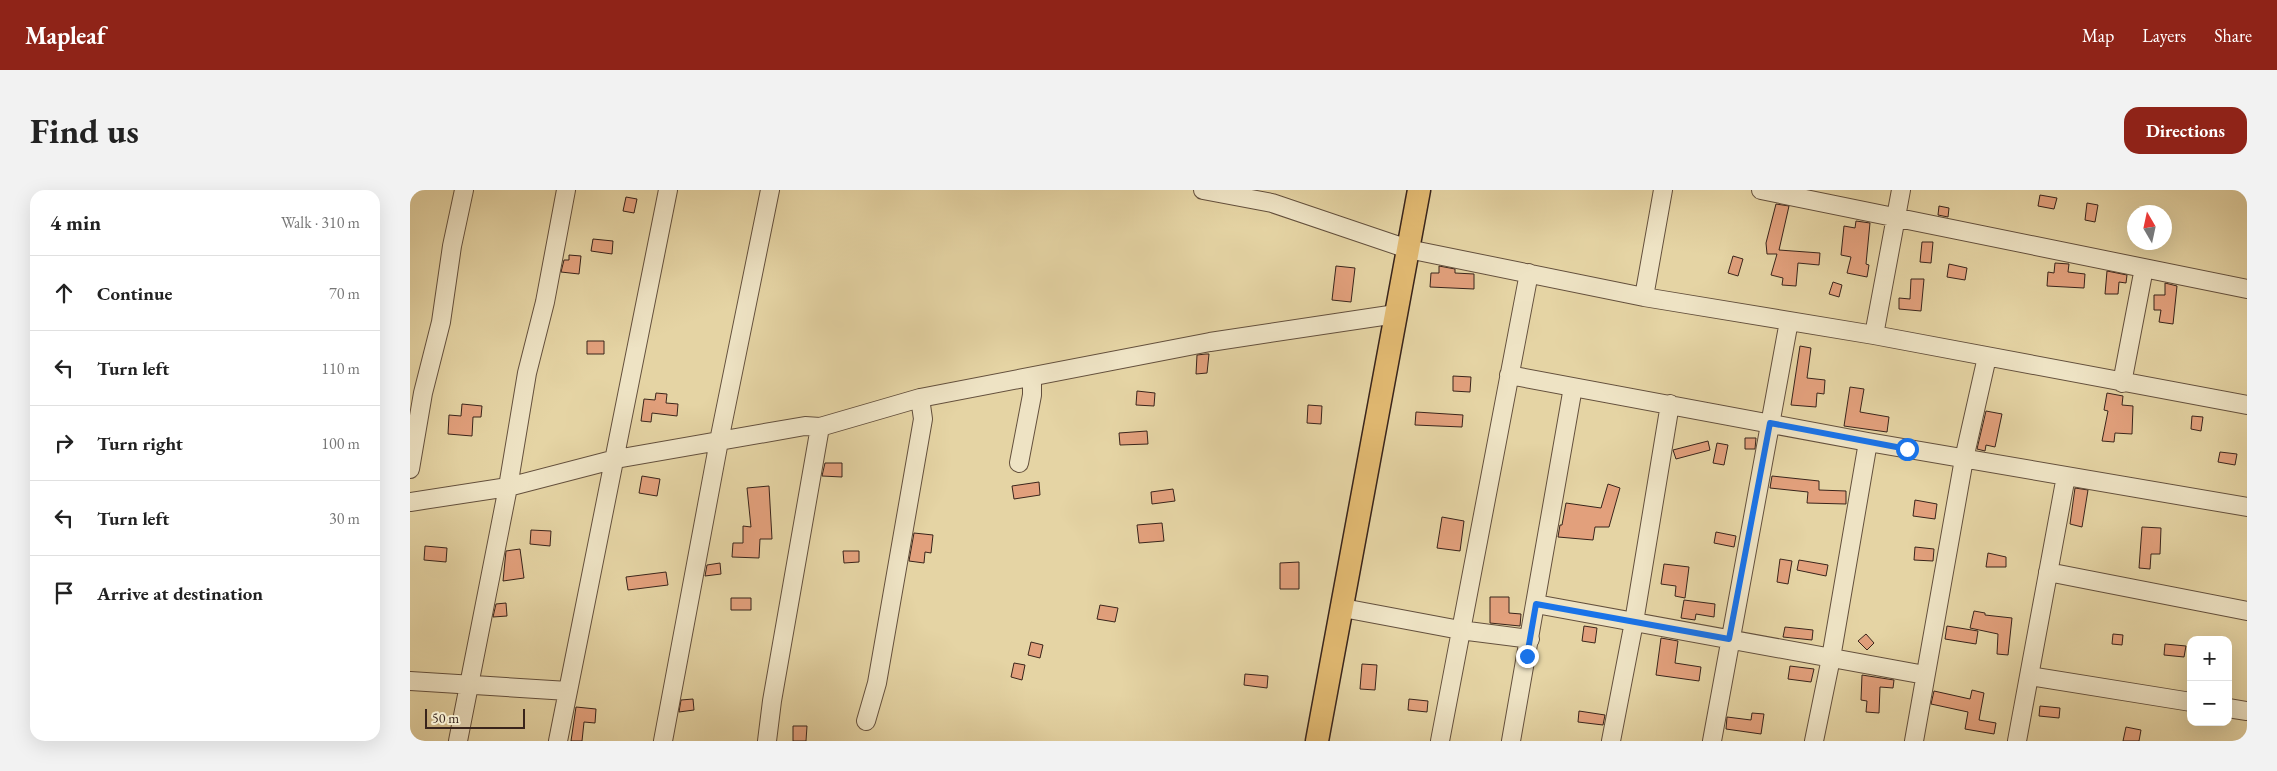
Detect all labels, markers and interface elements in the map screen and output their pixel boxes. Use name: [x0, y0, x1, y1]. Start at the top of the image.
text: Mapleaf: [25, 20, 106, 51]
text: Map: [2082, 24, 2114, 47]
text: Layers: [2142, 24, 2186, 47]
text: Share: [2214, 24, 2252, 47]
button: Directions: [2124, 107, 2247, 154]
text: Find us: [30, 108, 139, 153]
north arrow: [2127, 205, 2172, 250]
text: 4 min: [50, 209, 101, 236]
text: Walk · 310 m: [281, 212, 360, 233]
icon: ahead: [50, 279, 78, 307]
text: Continue: [97, 281, 172, 306]
text: 70 m: [329, 283, 360, 304]
icon: left: [50, 354, 78, 382]
text: Turn left: [97, 356, 169, 381]
text: 110 m: [321, 358, 360, 379]
icon: right: [50, 429, 78, 457]
text: Turn right: [97, 431, 183, 456]
text: 100 m: [321, 433, 360, 454]
route start: [1896, 438, 1919, 461]
icon: left: [50, 504, 78, 532]
text: Turn left: [97, 506, 169, 531]
text: 30 m: [329, 508, 360, 529]
icon: arrive: [50, 579, 78, 607]
text: Arrive at destination: [97, 581, 263, 606]
map controls: [2187, 636, 2232, 726]
button: +: [2187, 636, 2232, 681]
route end: [1516, 645, 1539, 668]
button: −: [2187, 681, 2232, 726]
scale bar: [425, 706, 525, 729]
text: 50 m: [432, 709, 459, 727]

